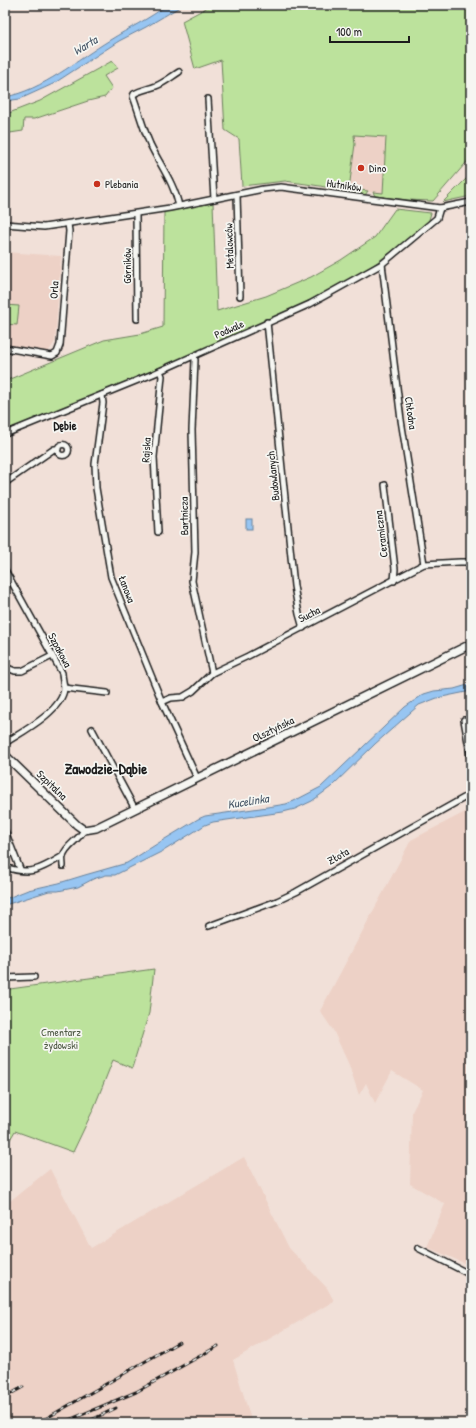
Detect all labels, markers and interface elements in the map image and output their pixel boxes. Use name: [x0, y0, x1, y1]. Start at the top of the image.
scale bar: [330, 18, 409, 44]
text: 100 m: [336, 23, 362, 40]
water label: Warta: [70, 30, 101, 59]
place label: Dino: [369, 161, 387, 175]
marker: Dino: [356, 163, 366, 173]
street label: Hutników: [326, 176, 362, 194]
place label: Plebania: [105, 177, 139, 191]
marker: Plebania: [92, 179, 102, 189]
street label: Metalowców: [221, 223, 237, 269]
street label: Górników: [120, 248, 134, 284]
street label: Orla: [46, 280, 62, 299]
street label: Podwale: [212, 316, 246, 342]
street label: Chłodna: [402, 396, 420, 431]
district label: Dębie: [54, 417, 77, 434]
street label: Rajska: [138, 436, 154, 463]
street label: Budowlanych: [263, 450, 283, 501]
street label: Bartnicza: [177, 496, 191, 535]
street label: Ceramiczna: [371, 509, 391, 558]
street label: Łanowa: [115, 573, 139, 605]
street label: Sucha: [296, 602, 323, 625]
street label: Szpakowa: [45, 630, 75, 670]
street label: Olsztyńska: [250, 713, 297, 745]
district label: Zawodzie-Dąbie: [65, 758, 147, 779]
street label: Szpitalna: [34, 767, 71, 803]
water label: Kucelinka: [226, 789, 271, 813]
street label: Złota: [325, 844, 352, 868]
park label: Cmentarz żydowski: [41, 1025, 81, 1052]

